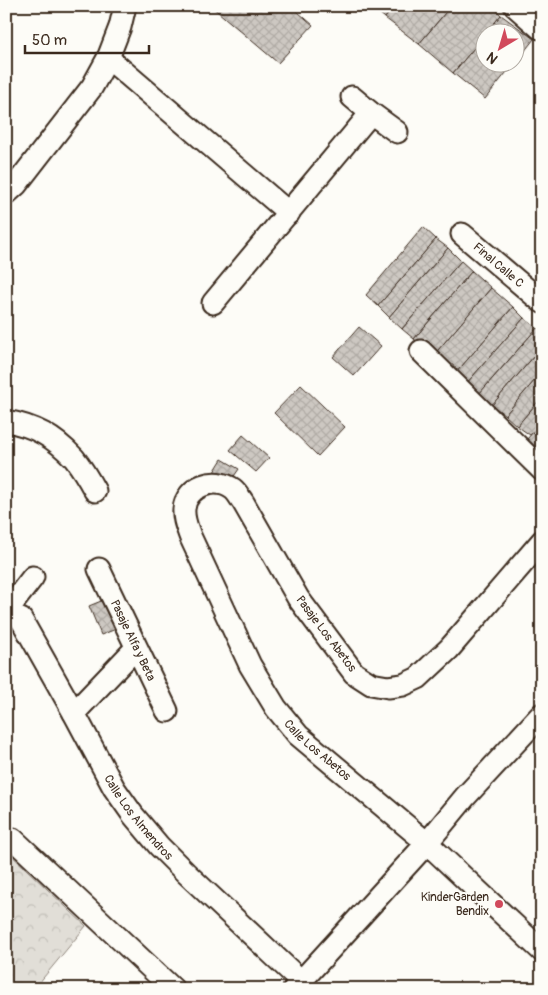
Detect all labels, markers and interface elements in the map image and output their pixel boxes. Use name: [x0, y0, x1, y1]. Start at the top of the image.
scale bar: [25, 22, 149, 54]
north arrow: [476, 22, 526, 72]
text: 50 m: [32, 31, 67, 50]
text: N: [483, 48, 501, 67]
street label: Final Calle C: [470, 239, 527, 291]
street label: Pasaje Los Abetos: [293, 593, 360, 676]
street label: Pasaje Alfa y Beta: [107, 597, 159, 684]
street label: Calle Los Abetos: [281, 716, 355, 784]
street label: Calle Los Almendros: [101, 772, 177, 864]
place label: KinderGarden Bendix: [421, 890, 489, 919]
marker: KinderGarden Bendix: [493, 898, 505, 910]

